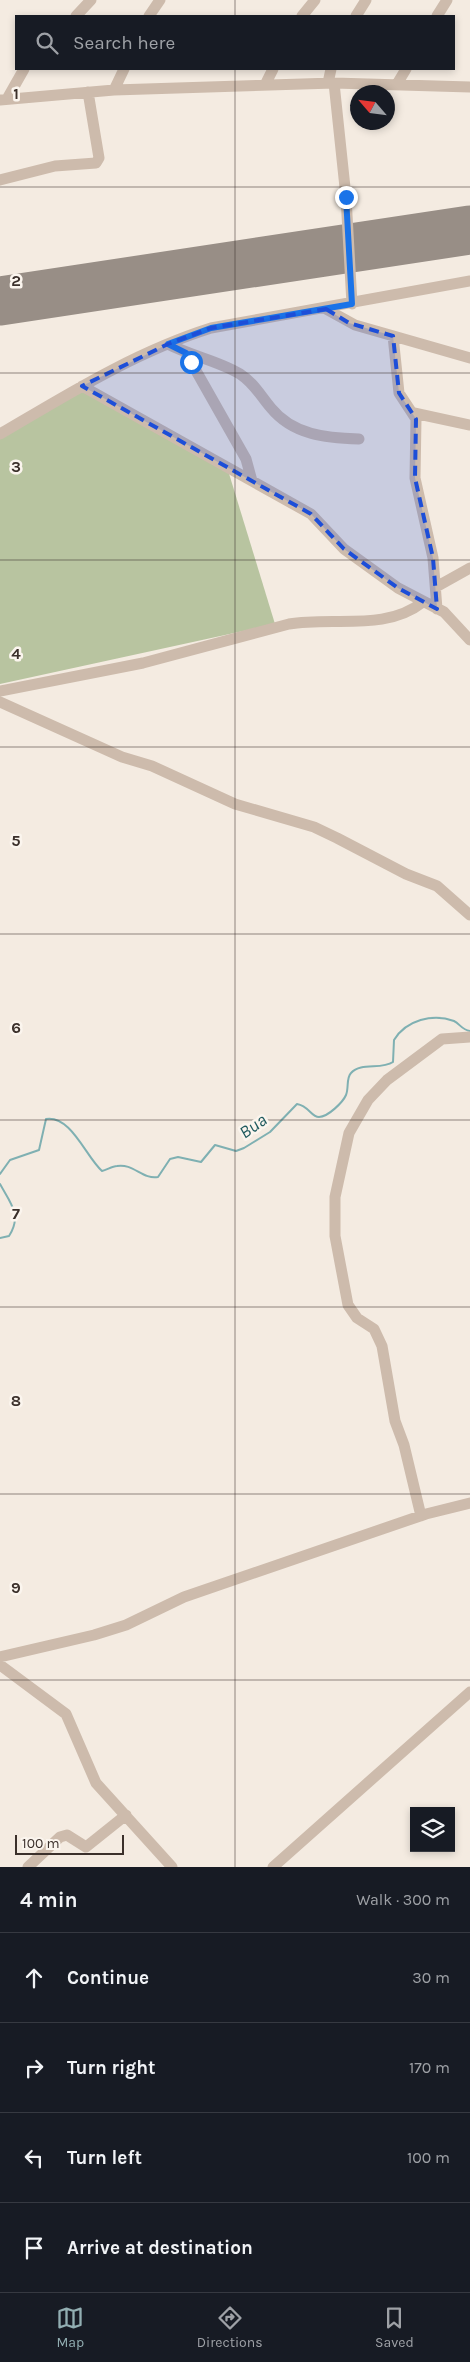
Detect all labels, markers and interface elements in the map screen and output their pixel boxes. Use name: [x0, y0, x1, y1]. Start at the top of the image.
search box: [15, 15, 455, 70]
icon: search: [33, 29, 61, 57]
text: Search here: [73, 32, 175, 54]
text: 1: [13, 84, 19, 103]
north arrow: [350, 85, 395, 130]
route end: [335, 186, 358, 209]
text: 2: [11, 271, 21, 290]
route start: [180, 351, 203, 374]
text: 3: [11, 457, 21, 476]
text: 4: [11, 644, 21, 663]
text: 5: [11, 831, 21, 850]
text: 6: [11, 1018, 21, 1037]
water label: Bua: [235, 1109, 271, 1143]
text: 7: [12, 1204, 20, 1223]
text: 8: [11, 1391, 21, 1410]
text: 9: [11, 1578, 21, 1597]
map controls: [410, 1807, 455, 1852]
button: layers: [410, 1807, 455, 1852]
scale bar: [15, 1832, 124, 1855]
text: 100 m: [22, 1835, 60, 1852]
text: 4 min: [20, 1888, 78, 1912]
text: Walk · 300 m: [356, 1890, 450, 1909]
icon: ahead: [20, 1964, 48, 1992]
text: Continue: [67, 1967, 149, 1989]
text: 30 m: [412, 1968, 450, 1987]
icon: right: [20, 2054, 48, 2082]
text: Turn right: [67, 2057, 156, 2079]
text: 170 m: [409, 2058, 450, 2077]
icon: left: [20, 2144, 48, 2172]
text: Turn left: [67, 2147, 142, 2169]
text: 100 m: [407, 2148, 450, 2167]
icon: arrive: [20, 2234, 48, 2262]
text: Arrive at destination: [67, 2237, 253, 2259]
tab: Map: [56, 2304, 84, 2351]
tab: Directions: [197, 2304, 263, 2351]
tab: Saved: [375, 2304, 414, 2351]

